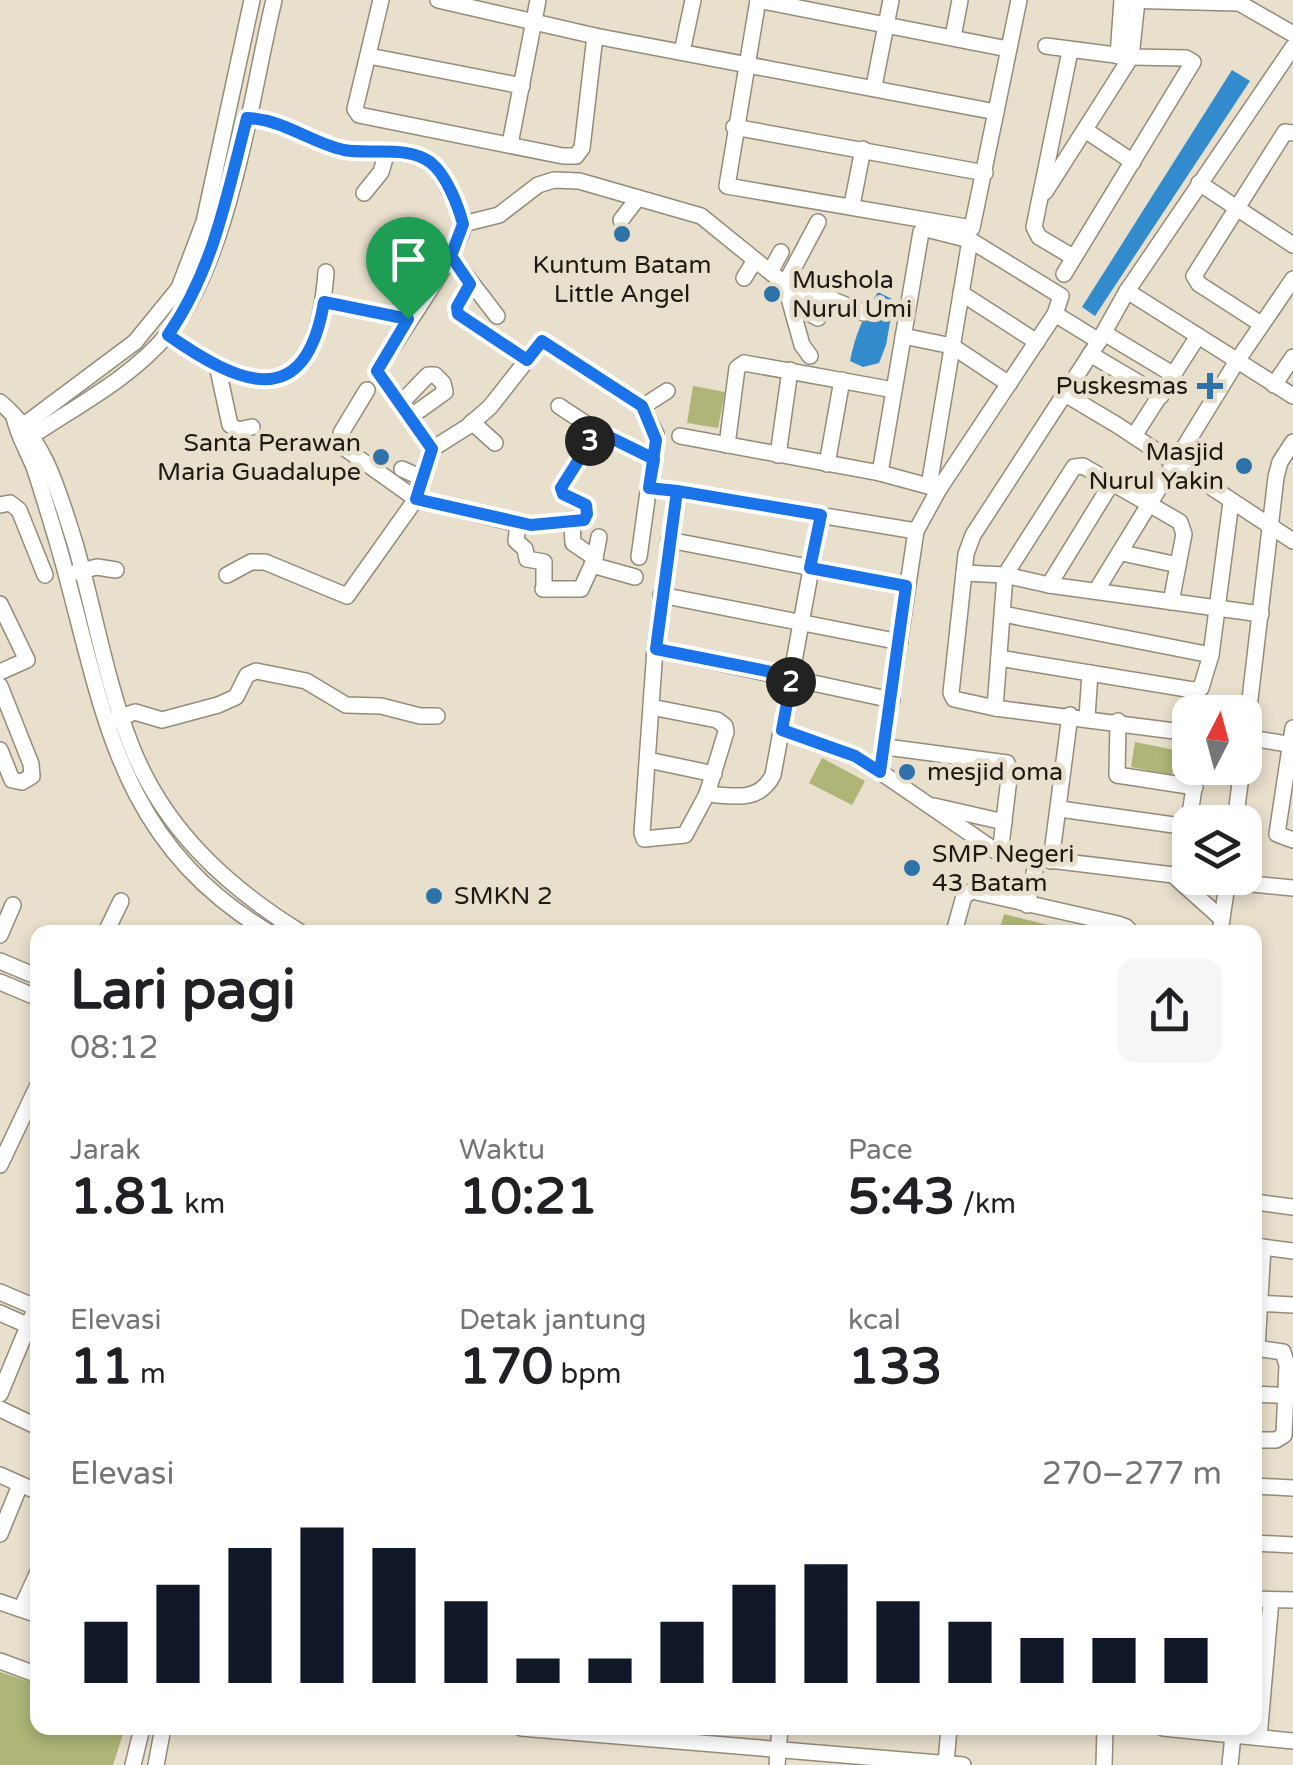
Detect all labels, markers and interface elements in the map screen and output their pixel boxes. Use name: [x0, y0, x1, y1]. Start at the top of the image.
pin: [366, 217, 451, 320]
marker: Kuntum Batam Little Angel: [611, 223, 633, 245]
icon: arrive: [381, 232, 436, 287]
place label: Kuntum Batam Little Angel: [533, 250, 711, 309]
place label: Mushola Nurul Umi: [792, 265, 912, 324]
marker: Mushola Nurul Umi: [761, 283, 783, 305]
place label: Puskesmas: [1056, 371, 1188, 401]
marker: Puskesmas: [1197, 373, 1223, 399]
pin: 3: [565, 416, 615, 466]
text: 3: [581, 424, 599, 458]
place label: Santa Perawan Maria Guadalupe: [157, 428, 361, 487]
place label: Masjid Nurul Yakin: [1088, 437, 1224, 496]
marker: Santa Perawan Maria Guadalupe: [370, 446, 392, 468]
marker: Masjid Nurul Yakin: [1233, 455, 1255, 477]
pin: 2: [766, 657, 816, 707]
text: 2: [782, 665, 800, 699]
north arrow: [1172, 695, 1262, 785]
map controls: [1172, 695, 1262, 895]
place label: mesjid oma: [927, 757, 1063, 787]
marker: mesjid oma: [896, 761, 918, 783]
button: layers: [1172, 805, 1262, 895]
place label: SMP Negeri 43 Batam: [932, 839, 1074, 898]
marker: SMP Negeri 43 Batam: [901, 857, 923, 879]
place label: SMKN 2: [454, 881, 553, 911]
marker: SMKN 2: [423, 885, 445, 907]
text: Lari pagi: [70, 958, 296, 1024]
button: share: [1117, 958, 1222, 1063]
text: 08:12: [70, 1029, 159, 1067]
text: Jarak: [70, 1133, 141, 1167]
text: Waktu: [459, 1133, 545, 1167]
text: Pace: [848, 1133, 912, 1167]
text: 1.81: [70, 1167, 177, 1227]
text: 10:21: [459, 1167, 598, 1227]
text: 5:43: [848, 1167, 955, 1227]
text: km: [177, 1187, 225, 1221]
text: /km: [955, 1187, 1016, 1221]
text: Elevasi: [70, 1303, 161, 1337]
text: Detak jantung: [459, 1303, 646, 1337]
text: kcal: [848, 1303, 901, 1337]
text: 11: [70, 1337, 133, 1397]
text: 170: [459, 1337, 553, 1397]
text: 133: [848, 1337, 942, 1397]
text: m: [133, 1357, 166, 1391]
text: bpm: [553, 1357, 622, 1391]
text: Elevasi: [70, 1455, 174, 1493]
text: 270–277 m: [1042, 1455, 1222, 1493]

